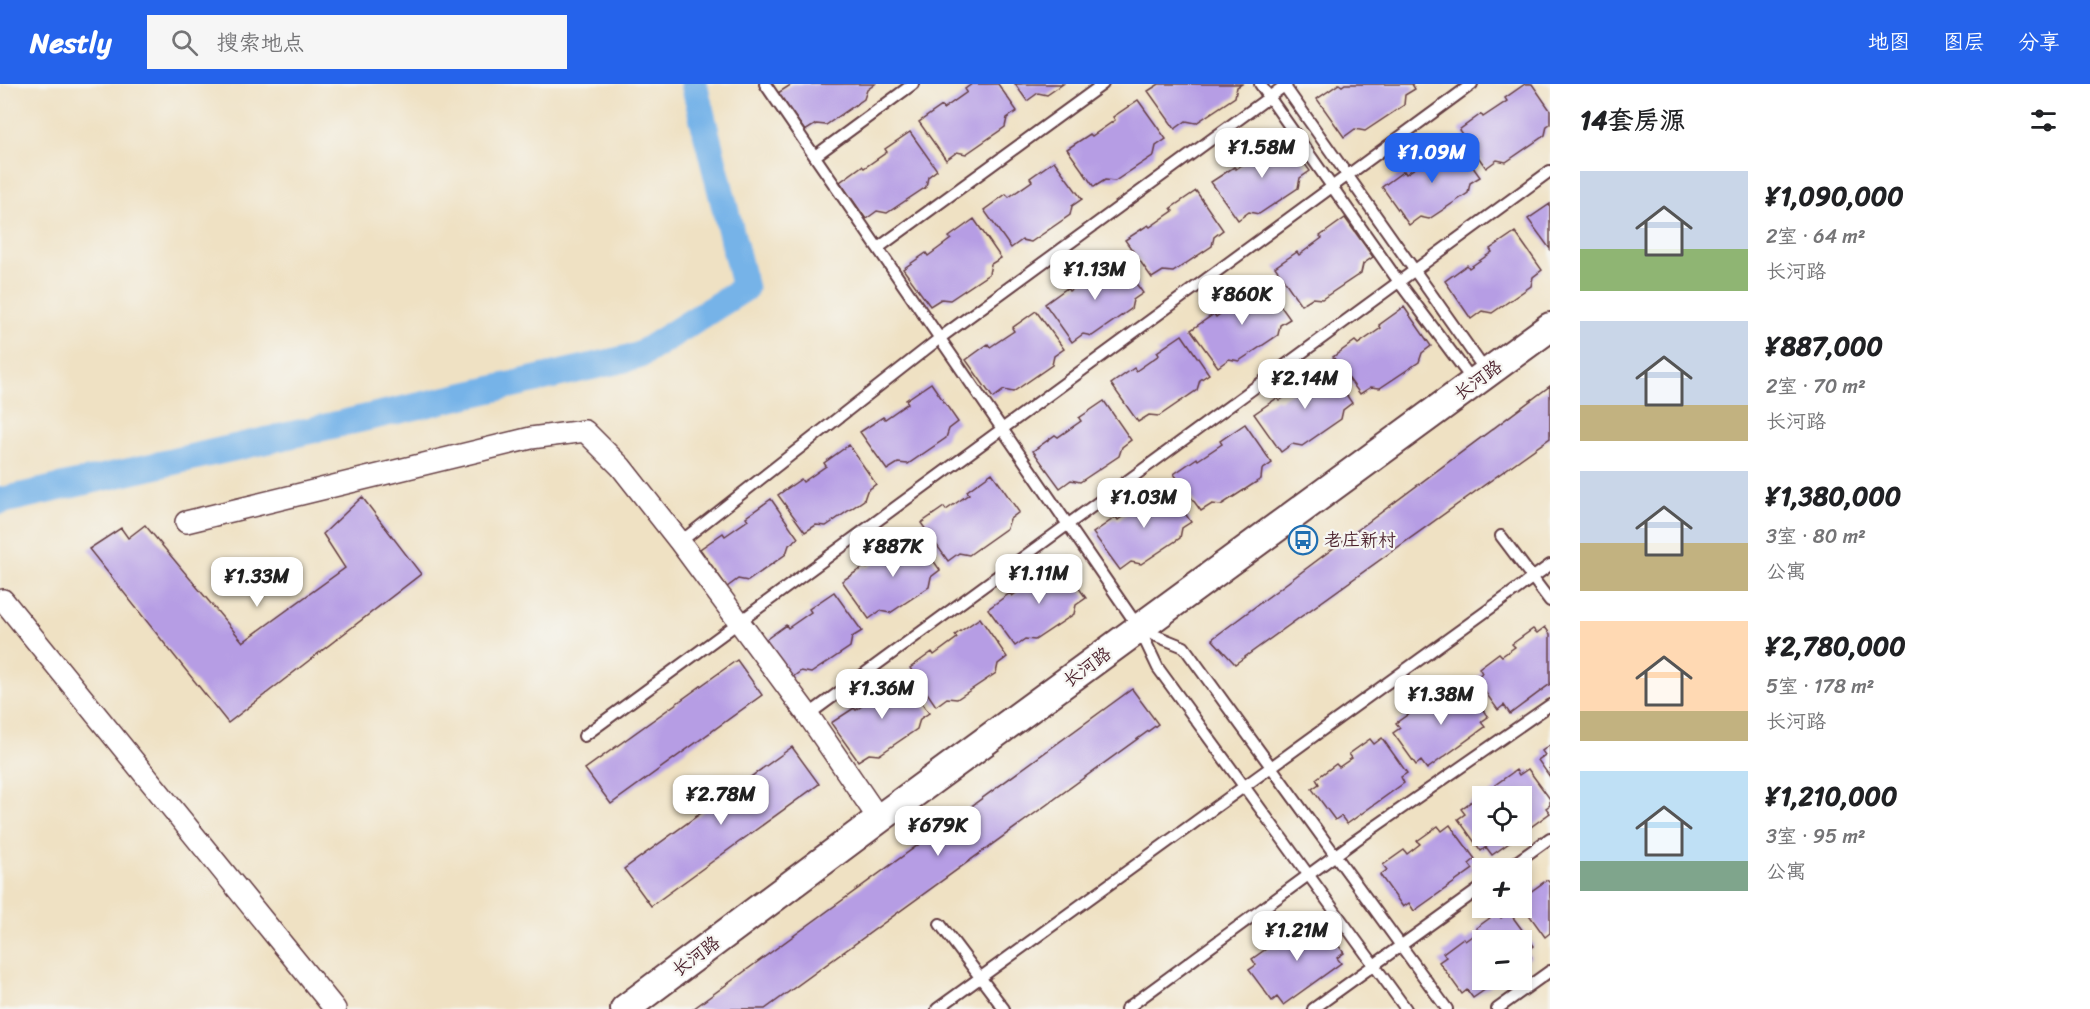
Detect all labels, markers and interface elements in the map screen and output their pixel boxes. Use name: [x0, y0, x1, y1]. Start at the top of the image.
search box: [147, 15, 567, 69]
text: Nestly: [30, 18, 111, 67]
text: 搜索地点: [216, 23, 304, 62]
text: 地图: [1868, 23, 1910, 61]
text: 图层: [1943, 23, 1985, 61]
text: 分享: [2018, 23, 2060, 61]
icon: search: [168, 26, 201, 59]
text: 14套房源: [1580, 97, 1685, 143]
icon: filters: [2027, 104, 2060, 137]
pin: ¥1.58M: [1213, 128, 1311, 179]
text: ¥1.58M: [1229, 130, 1295, 165]
pin: ¥1.09M: [1383, 133, 1481, 184]
text: ¥1.09M: [1399, 135, 1465, 170]
text: ¥1,090,000: [1766, 173, 1904, 219]
icon: home: [1628, 195, 1700, 267]
text: 2室 · 64 m²: [1766, 219, 1866, 254]
pin: ¥1.13M: [1046, 250, 1144, 301]
text: ¥1.13M: [1064, 252, 1126, 287]
text: 长河路: [1766, 254, 1826, 289]
pin: ¥860K: [1200, 275, 1284, 326]
text: ¥860K: [1212, 277, 1272, 312]
text: ¥887,000: [1766, 323, 1883, 369]
icon: home: [1628, 345, 1700, 417]
street label: 长河路: [1447, 351, 1509, 409]
pin: ¥2.14M: [1256, 359, 1354, 410]
text: ¥2.14M: [1272, 361, 1338, 396]
text: 2室 · 70 m²: [1766, 369, 1866, 404]
text: 长河路: [1766, 404, 1826, 439]
text: ¥1,380,000: [1766, 473, 1901, 519]
pin: ¥1.03M: [1095, 478, 1193, 529]
text: ¥1.03M: [1111, 480, 1177, 515]
icon: home: [1628, 495, 1700, 567]
text: 3室 · 80 m²: [1766, 519, 1866, 554]
bus stop icon: 老庄新村: [1287, 524, 1319, 556]
place label: 老庄新村: [1324, 524, 1396, 556]
pin: ¥887K: [851, 527, 935, 578]
text: ¥887K: [864, 529, 922, 564]
pin: ¥1.11M: [990, 554, 1088, 605]
text: 公寓: [1766, 554, 1806, 589]
text: ¥1.11M: [1009, 556, 1069, 591]
pin: ¥1.33M: [208, 557, 306, 608]
text: ¥1.33M: [225, 559, 289, 594]
text: ¥2,780,000: [1766, 623, 1906, 669]
street label: 长河路: [1056, 638, 1118, 696]
icon: home: [1628, 645, 1700, 717]
pin: ¥1.36M: [833, 669, 931, 720]
text: 5室 · 178 m²: [1766, 669, 1874, 704]
text: ¥1.36M: [850, 671, 914, 706]
pin: ¥1.38M: [1392, 675, 1490, 726]
text: ¥1.38M: [1408, 677, 1474, 712]
text: 长河路: [1766, 704, 1826, 739]
text: ¥1,210,000: [1766, 773, 1897, 819]
pin: ¥2.78M: [672, 775, 770, 826]
text: ¥2.78M: [687, 777, 755, 812]
map controls: [1472, 786, 1532, 990]
button: locate: [1472, 786, 1532, 846]
icon: home: [1628, 795, 1700, 867]
pin: ¥679K: [896, 806, 980, 857]
text: ¥679K: [909, 808, 967, 843]
text: 3室 · 95 m²: [1766, 819, 1866, 854]
text: 公寓: [1766, 854, 1806, 889]
button: +: [1472, 858, 1532, 918]
pin: ¥1.21M: [1248, 911, 1346, 962]
text: ¥1.21M: [1266, 913, 1328, 948]
street label: 长河路: [665, 927, 727, 985]
button: −: [1472, 930, 1532, 990]

